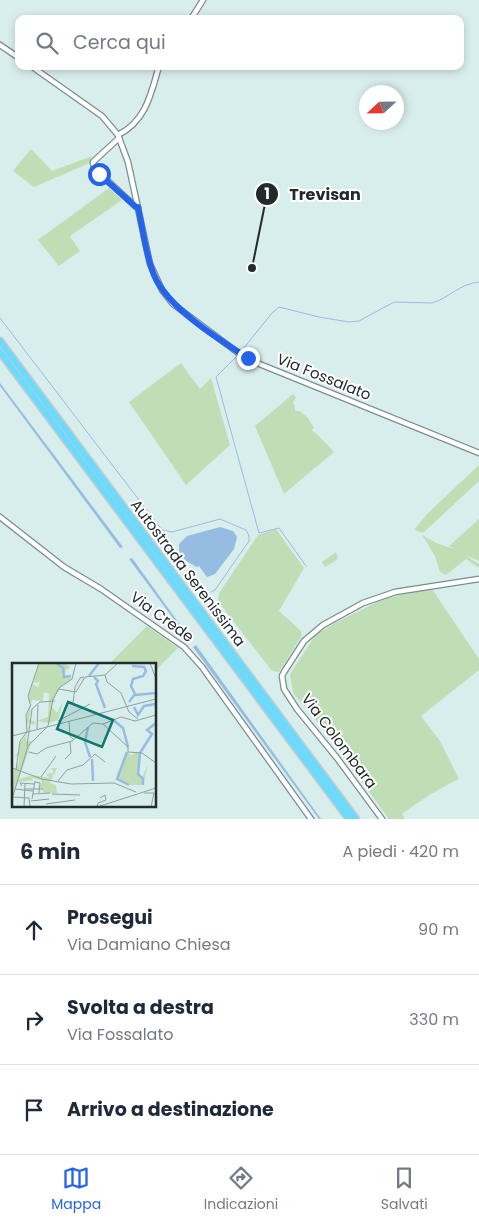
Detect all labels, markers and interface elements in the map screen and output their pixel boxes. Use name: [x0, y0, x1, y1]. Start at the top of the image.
search box: [15, 15, 464, 70]
icon: search: [33, 29, 61, 57]
text: Cerca qui: [73, 29, 166, 56]
north arrow: [359, 85, 404, 130]
route start: [88, 163, 111, 186]
callout: Trevisan: [254, 179, 371, 210]
text: 1: [264, 183, 270, 204]
text: Trevisan: [289, 183, 361, 206]
route end: [237, 347, 260, 370]
street label: Via Fossalato: [274, 348, 374, 405]
street label: Autostrada Serenissima: [126, 495, 251, 651]
street label: Via Crede: [126, 586, 198, 647]
inset map: [12, 663, 156, 806]
street label: Via Colombara: [297, 689, 382, 793]
text: 6 min: [20, 837, 80, 866]
text: A piedi · 420 m: [343, 840, 459, 863]
text: Prosegui: [67, 904, 153, 931]
icon: ahead: [20, 916, 48, 944]
text: 90 m: [418, 918, 459, 941]
text: Via Damiano Chiesa: [67, 933, 231, 956]
text: Svolta a destra: [67, 994, 214, 1021]
icon: right: [20, 1006, 48, 1034]
text: 330 m: [409, 1008, 459, 1031]
text: Via Fossalato: [67, 1023, 173, 1046]
icon: arrive: [20, 1096, 48, 1124]
text: Arrivo a destinazione: [67, 1096, 274, 1123]
tab: Mappa: [51, 1164, 101, 1215]
tab: Indicazioni: [204, 1164, 278, 1215]
tab: Salvati: [381, 1164, 428, 1215]

